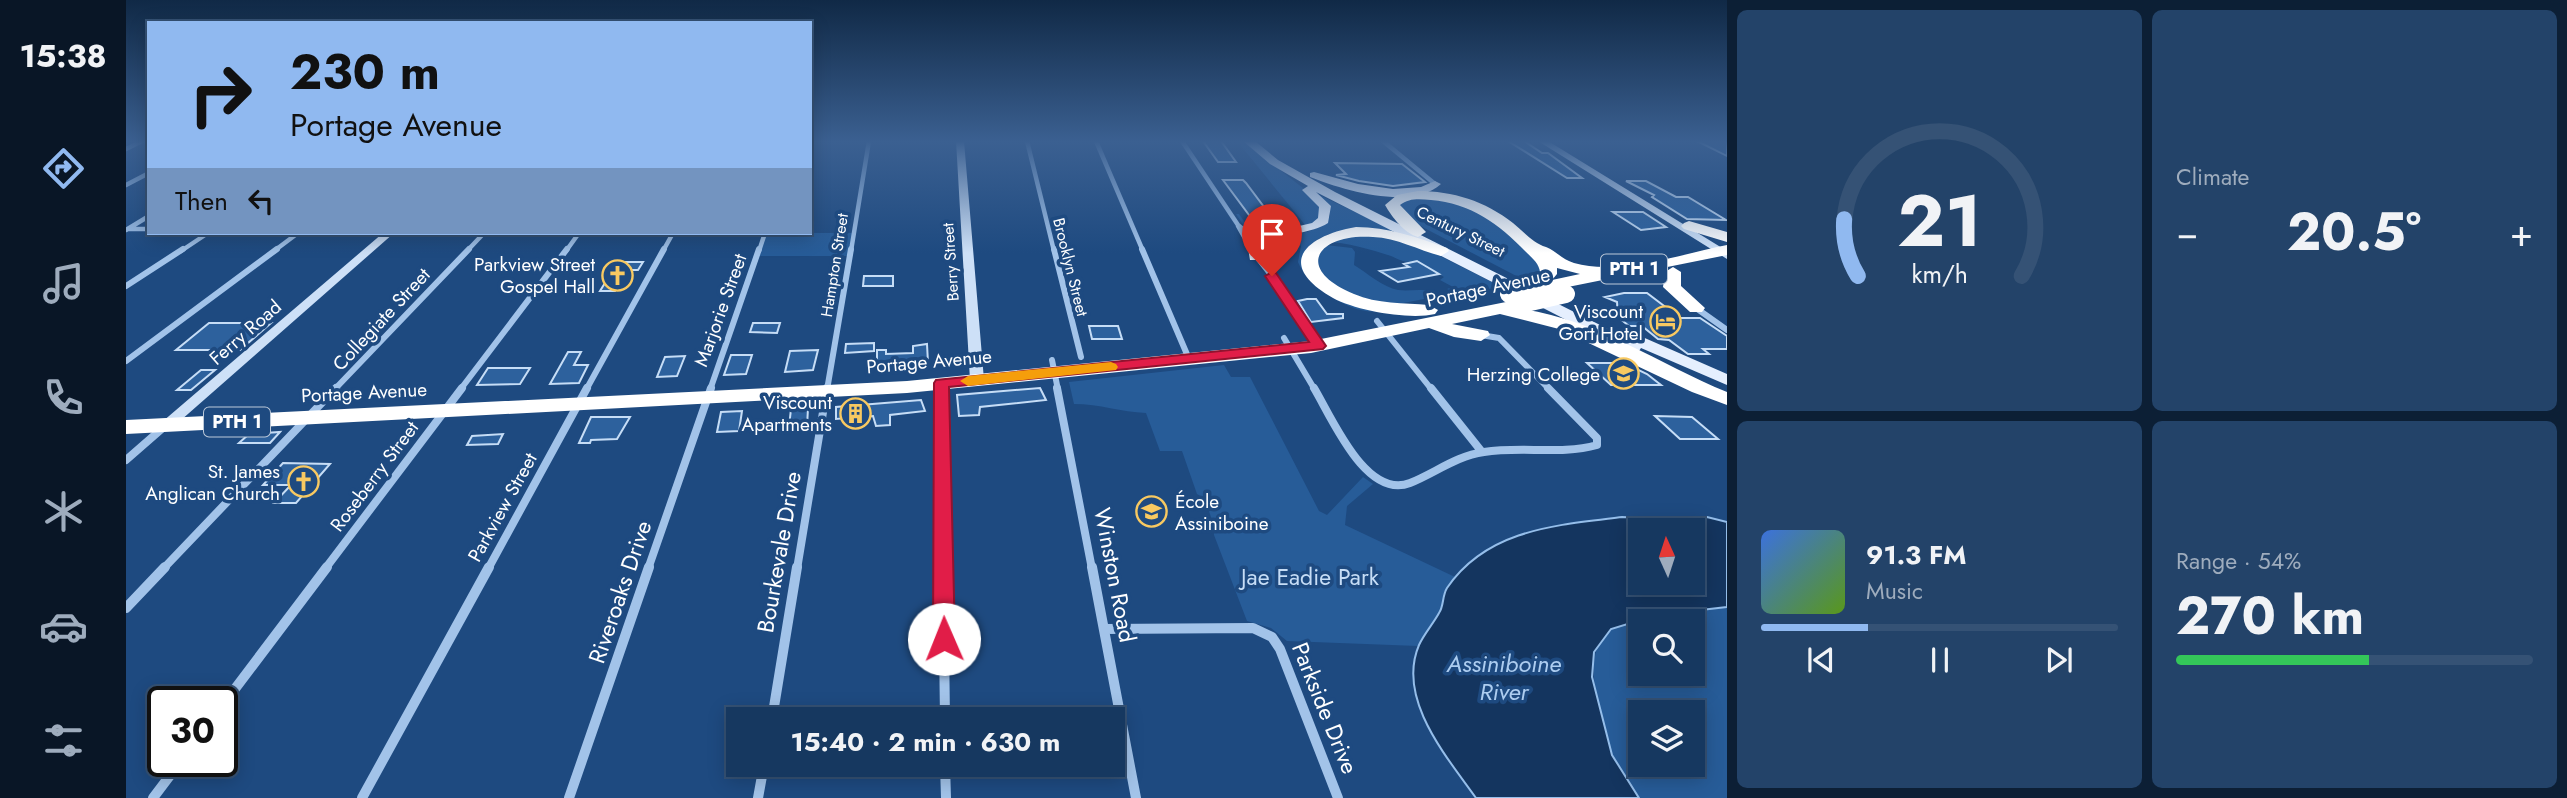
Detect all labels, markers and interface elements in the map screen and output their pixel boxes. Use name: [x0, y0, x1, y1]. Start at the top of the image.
text: 15:38: [19, 33, 107, 79]
text: 230 m: [290, 37, 440, 107]
icon: right: [175, 49, 266, 140]
text: Portage Avenue: [290, 102, 502, 148]
icon: directions: [39, 144, 88, 193]
text: Climate: [2176, 160, 2249, 194]
text: 21: [1897, 169, 1982, 274]
text: Then: [175, 182, 228, 220]
icon: left: [242, 182, 280, 220]
text: 20.5°: [2287, 194, 2421, 270]
street label: Century Street: [1413, 200, 1509, 263]
pin: [1242, 204, 1302, 276]
text: −: [2176, 205, 2198, 260]
text: +: [2510, 205, 2533, 260]
street label: Hampton Street: [815, 211, 854, 319]
street label: Brooklyn Street: [1047, 215, 1094, 319]
icon: arrive: [1253, 215, 1291, 253]
street label: Berry Street: [936, 222, 965, 302]
street label: Marjorie Street: [688, 249, 754, 370]
place label: Parkview Street Gospel Hall: [474, 251, 595, 300]
road number: PTH 1: [1601, 255, 1667, 284]
text: km/h: [1911, 256, 1968, 292]
church icon: Parkview Street Gospel Hall: [601, 258, 635, 292]
icon: music: [39, 259, 88, 308]
street label: Collegiate Street: [326, 261, 437, 377]
street label: Portage Avenue: [1424, 261, 1553, 314]
street label: Ferry Road: [203, 294, 287, 371]
place label: Viscount Gort Hotel: [1558, 298, 1643, 347]
hotel icon: Viscount Gort Hotel: [1649, 305, 1683, 339]
street label: Portage Avenue: [865, 343, 993, 380]
school or university icon: Herzing College: [1606, 357, 1640, 391]
place label: Herzing College: [1467, 361, 1600, 388]
icon: phone: [39, 373, 88, 422]
street label: Portage Avenue: [300, 376, 428, 409]
place label: Viscount Apartments: [742, 389, 832, 438]
building icon: Viscount Apartments: [838, 396, 872, 430]
road number: PTH 1: [204, 408, 270, 436]
street label: Roseberry Street: [324, 415, 425, 537]
street label: Parkview Street: [461, 447, 544, 567]
place label: St. James Anglican Church: [145, 458, 280, 507]
church icon: St. James Anglican Church: [286, 465, 320, 499]
street label: Bourkevale Drive: [748, 469, 810, 635]
icon: climate: [39, 487, 88, 536]
place label: École Assiniboine: [1175, 488, 1269, 537]
school or university icon: École Assiniboine: [1135, 495, 1169, 529]
street label: Winston Road: [1085, 505, 1145, 645]
street label: Riveroaks Drive: [580, 516, 660, 668]
north arrow: [1628, 518, 1704, 595]
map controls: [1628, 518, 1705, 777]
text: 91.3 FM: [1866, 536, 1967, 574]
text: Range · 54%: [2176, 544, 2301, 578]
park label: Jae Eadie Park: [1238, 560, 1380, 594]
text: Music: [1866, 574, 1923, 608]
text: 270 km: [2176, 578, 2364, 654]
icon: car: [39, 602, 88, 651]
position arrow: [907, 602, 981, 676]
button: search: [1628, 609, 1705, 686]
street label: Parkside Drive: [1283, 637, 1367, 779]
icon: previous: [1802, 641, 1840, 679]
icon: pause: [1921, 641, 1959, 679]
icon: next: [2040, 641, 2078, 679]
water label: Assiniboine River: [1446, 646, 1561, 709]
speed limit sign: 30: [147, 686, 238, 777]
button: layers: [1628, 700, 1705, 777]
icon: filters: [39, 716, 88, 765]
text: 15:40 · 2 min · 630 m: [791, 723, 1060, 761]

